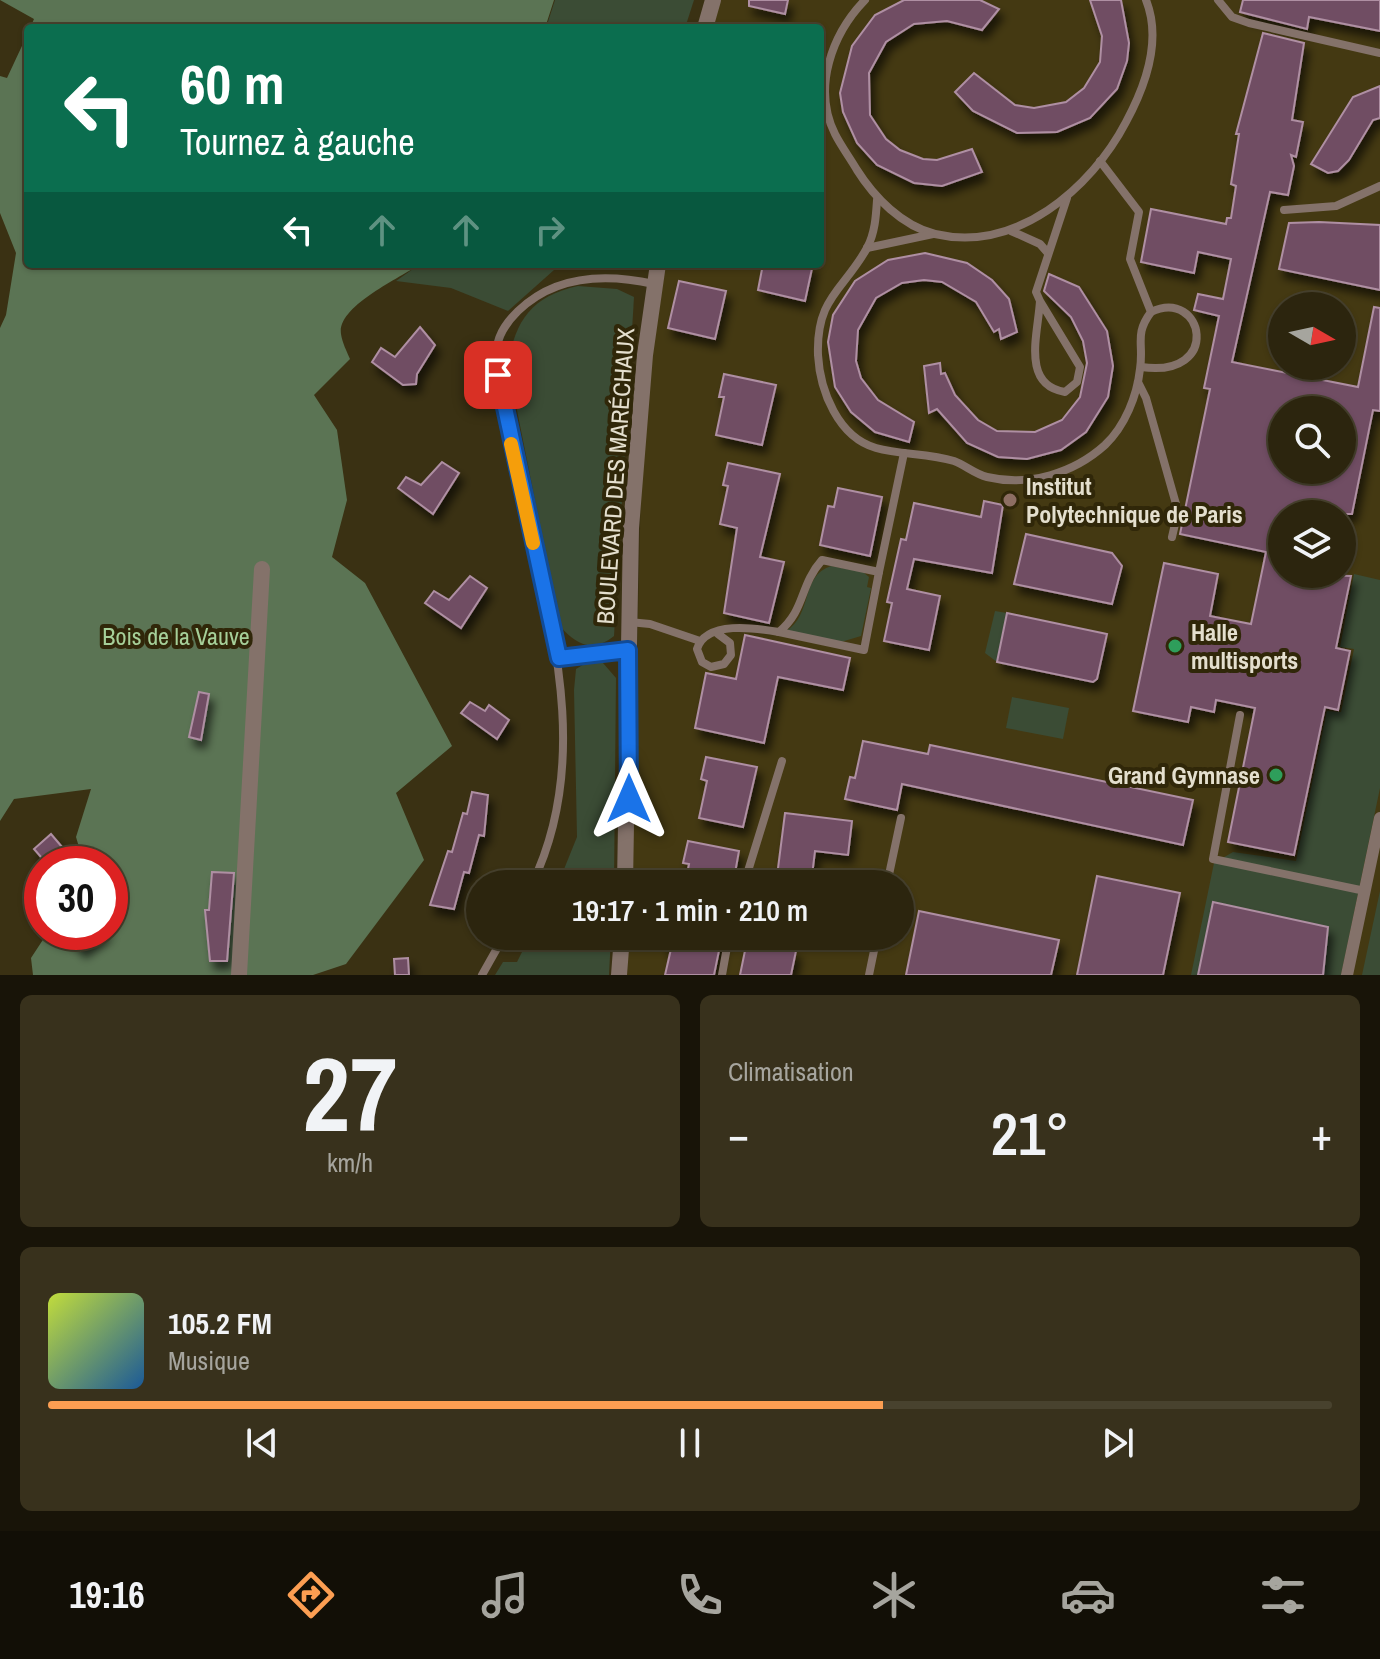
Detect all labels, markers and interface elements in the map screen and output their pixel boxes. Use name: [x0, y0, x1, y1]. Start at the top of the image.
text: 60 m: [180, 46, 285, 121]
icon: left: [48, 56, 152, 160]
text: Tournez à gauche: [180, 118, 415, 166]
icon: left: [276, 208, 320, 252]
icon: ahead: [360, 208, 404, 252]
icon: ahead: [444, 208, 488, 252]
icon: right: [528, 208, 572, 252]
north arrow: [1268, 292, 1356, 380]
map controls: [1268, 292, 1356, 588]
street label: BOULEVARD DES MARÉCHAUX: [589, 326, 641, 625]
pin: [464, 341, 532, 409]
icon: arrive: [476, 353, 520, 397]
button: search: [1268, 396, 1356, 484]
place label: Institut Polytechnique de Paris: [1026, 470, 1243, 530]
marker: Institut Polytechnique de Paris: [1001, 491, 1019, 509]
button: layers: [1268, 500, 1356, 588]
place label: Halle multisports: [1191, 616, 1298, 676]
park label: Bois de la Vauve: [102, 620, 250, 652]
marker: Halle multisports: [1166, 637, 1184, 655]
position arrow: [587, 757, 671, 841]
place label: Grand Gymnase: [1108, 759, 1260, 791]
marker: Grand Gymnase: [1267, 766, 1285, 784]
speed limit sign: 30: [24, 846, 128, 950]
text: 19:17 · 1 min · 210 m: [572, 890, 808, 930]
text: 27: [303, 1023, 397, 1163]
text: Climatisation: [728, 1054, 854, 1089]
text: 21°: [991, 1093, 1069, 1174]
text: −: [728, 1104, 749, 1164]
text: +: [1311, 1104, 1332, 1164]
text: km/h: [327, 1145, 373, 1180]
text: 105.2 FM: [168, 1303, 272, 1343]
text: Musique: [168, 1343, 250, 1378]
icon: previous: [240, 1421, 284, 1465]
icon: pause: [668, 1421, 712, 1465]
icon: next: [1096, 1421, 1140, 1465]
icon: directions: [283, 1567, 339, 1623]
icon: music: [477, 1567, 533, 1623]
icon: phone: [672, 1567, 728, 1623]
icon: climate: [866, 1567, 922, 1623]
icon: car: [1060, 1567, 1116, 1623]
icon: filters: [1255, 1567, 1311, 1623]
text: 19:16: [69, 1571, 145, 1619]

